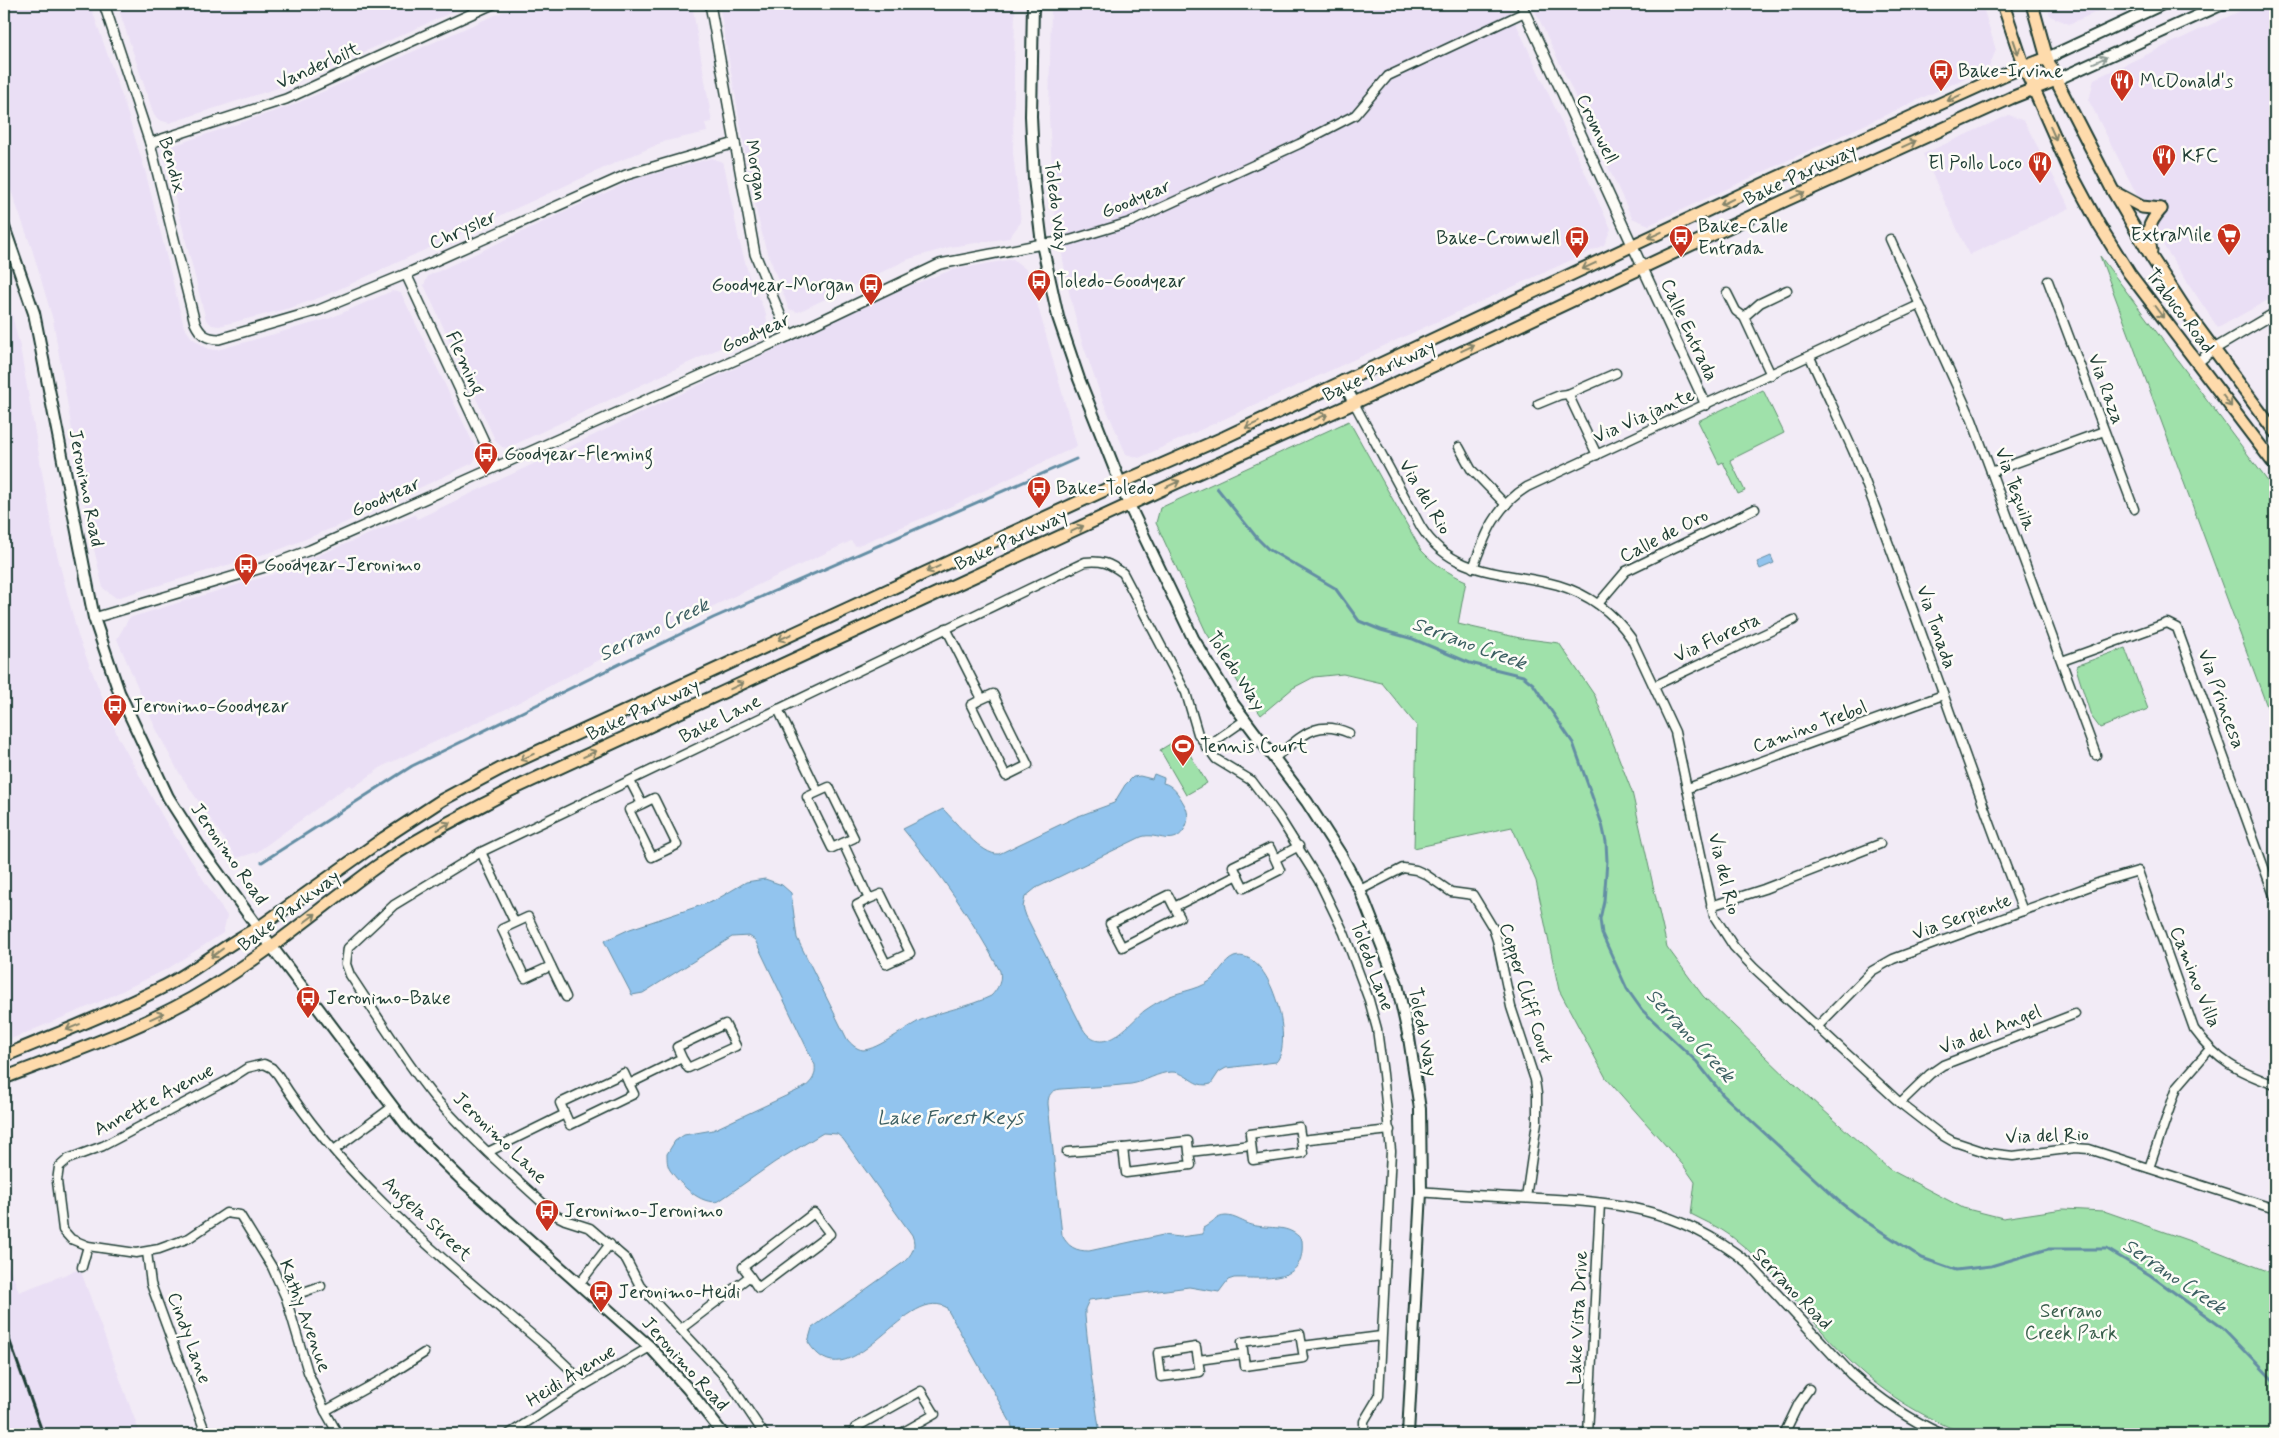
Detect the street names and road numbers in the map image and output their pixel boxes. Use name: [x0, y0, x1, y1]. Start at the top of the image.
street label: Vanderbilt: [272, 36, 364, 96]
street label: Cromwell: [1570, 90, 1624, 168]
street label: Bendix: [152, 134, 192, 196]
street label: Morgan: [736, 138, 774, 202]
street label: Bake Parkway: [1740, 138, 1861, 213]
street label: Toledo Way: [1038, 160, 1074, 252]
street label: Goodyear: [1097, 173, 1175, 225]
street label: Chrysler: [426, 204, 501, 257]
street label: Trabuco Road: [2140, 263, 2220, 359]
street label: Calle Entrada: [1654, 275, 1724, 385]
street label: Goodyear: [718, 307, 794, 359]
street label: Fleming: [437, 327, 491, 400]
street label: Bake Parkway: [1319, 334, 1440, 409]
street label: Via Raza: [2082, 350, 2130, 428]
street label: Via Viajante: [1589, 382, 1699, 450]
street label: Jeronimo Road: [62, 427, 110, 549]
street label: Via Tequila: [1988, 444, 2042, 535]
street label: Via del Rio: [1393, 455, 1457, 539]
street label: Goodyear: [348, 471, 424, 523]
street label: Bake Parkway: [951, 503, 1072, 578]
street label: Calle de Oro: [1615, 503, 1713, 569]
street label: Via Tonada: [1910, 582, 1962, 672]
street label: Via Floresta: [1670, 607, 1764, 669]
street label: Toledo Way: [1201, 626, 1271, 716]
street label: Via Princesa: [2191, 646, 2251, 752]
street label: Bake Parkway: [583, 673, 704, 748]
street label: Bake Lane: [675, 689, 765, 749]
street label: Camino Trebol: [1749, 695, 1871, 759]
street label: Jeronimo Road: [185, 798, 273, 910]
street label: Via del Rio: [1702, 830, 1746, 918]
street label: Bake Parkway: [233, 864, 346, 958]
street label: Via Serpiente: [1909, 887, 2015, 947]
street label: Toledo Lane: [1344, 918, 1400, 1014]
street label: Copper Cliff Court: [1493, 920, 1559, 1066]
street label: Camino Villa: [2163, 923, 2227, 1031]
street label: Toledo Way: [1402, 985, 1444, 1079]
street label: Via del Angel: [1935, 999, 2045, 1062]
street label: Annette Avenue: [90, 1058, 218, 1142]
street label: Jeronimo Lane: [447, 1087, 553, 1189]
street label: Via del Rio: [2005, 1122, 2089, 1150]
street label: Angela Street: [375, 1171, 477, 1269]
street label: Serrano Road: [1746, 1242, 1838, 1336]
street label: Lake Vista Drive: [1562, 1250, 1594, 1386]
street label: Kathy Avenue: [272, 1256, 337, 1376]
street label: Cindy Lane: [160, 1289, 217, 1388]
street label: Jeronimo Road: [636, 1311, 734, 1417]
street label: Heidi Avenue: [522, 1339, 620, 1413]

